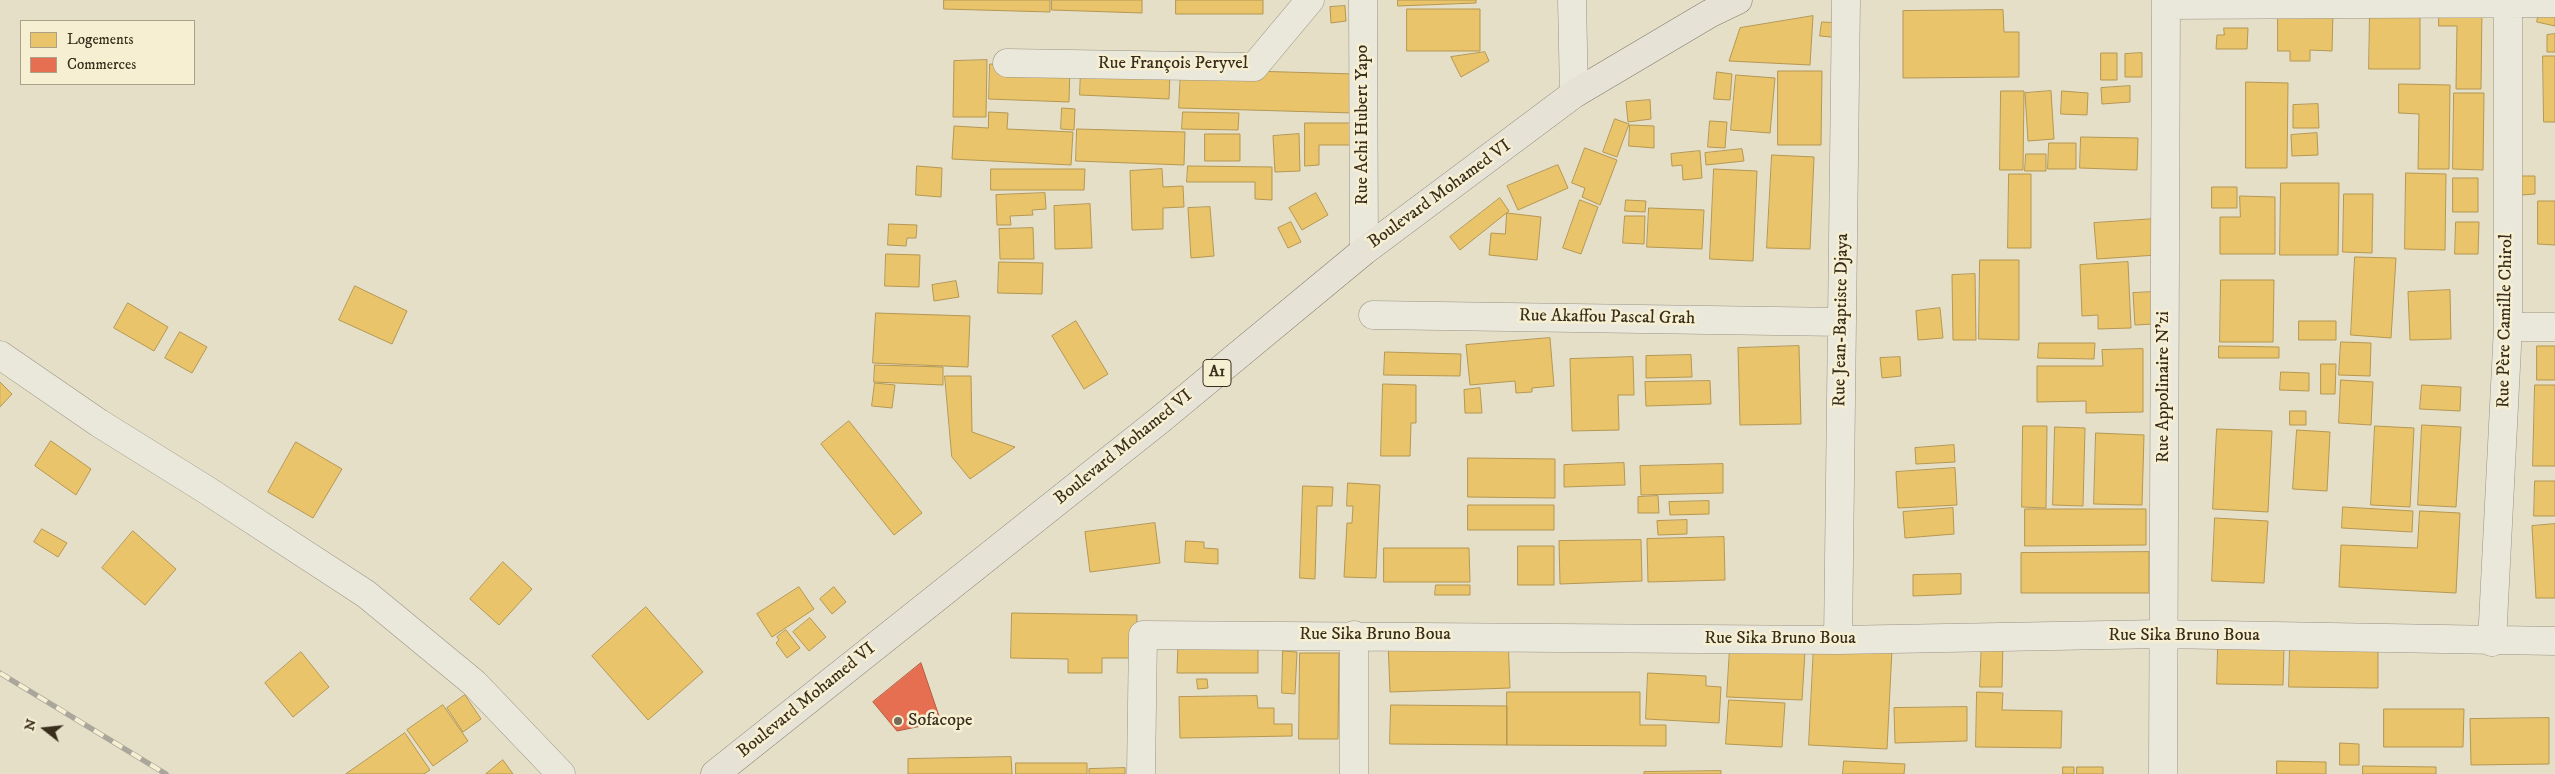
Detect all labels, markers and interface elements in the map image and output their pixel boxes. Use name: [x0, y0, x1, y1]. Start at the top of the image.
legend: [20, 20, 195, 85]
text: Logements: [67, 30, 134, 49]
street label: Rue Achi Hubert Yapo: [1352, 45, 1374, 205]
street label: Rue François Peryvel: [1098, 53, 1248, 75]
text: Commerces: [67, 55, 136, 74]
street label: Boulevard Mohamed VI: [1364, 136, 1516, 254]
street label: Rue Jean-Baptiste Djaya: [1830, 233, 1854, 407]
street label: Rue Père Camille Chirol: [2494, 234, 2518, 408]
street label: Rue Akaffou Pascal Grah: [1519, 306, 1695, 330]
street label: Rue Appolinaire N'zi: [2153, 311, 2175, 463]
road number: A1: [1203, 359, 1231, 386]
street label: Boulevard Mohamed VI: [1051, 386, 1197, 510]
street label: Rue Sika Bruno Boua: [1299, 624, 1451, 646]
street label: Rue Sika Bruno Boua: [2108, 625, 2260, 647]
street label: Rue Sika Bruno Boua: [1704, 628, 1856, 650]
street label: Boulevard Mohamed VI: [734, 639, 880, 763]
north arrow: [20, 704, 70, 754]
place label: Sofacope: [908, 710, 973, 732]
marker: Sofacope: [892, 715, 904, 727]
text: N: [20, 717, 41, 733]

